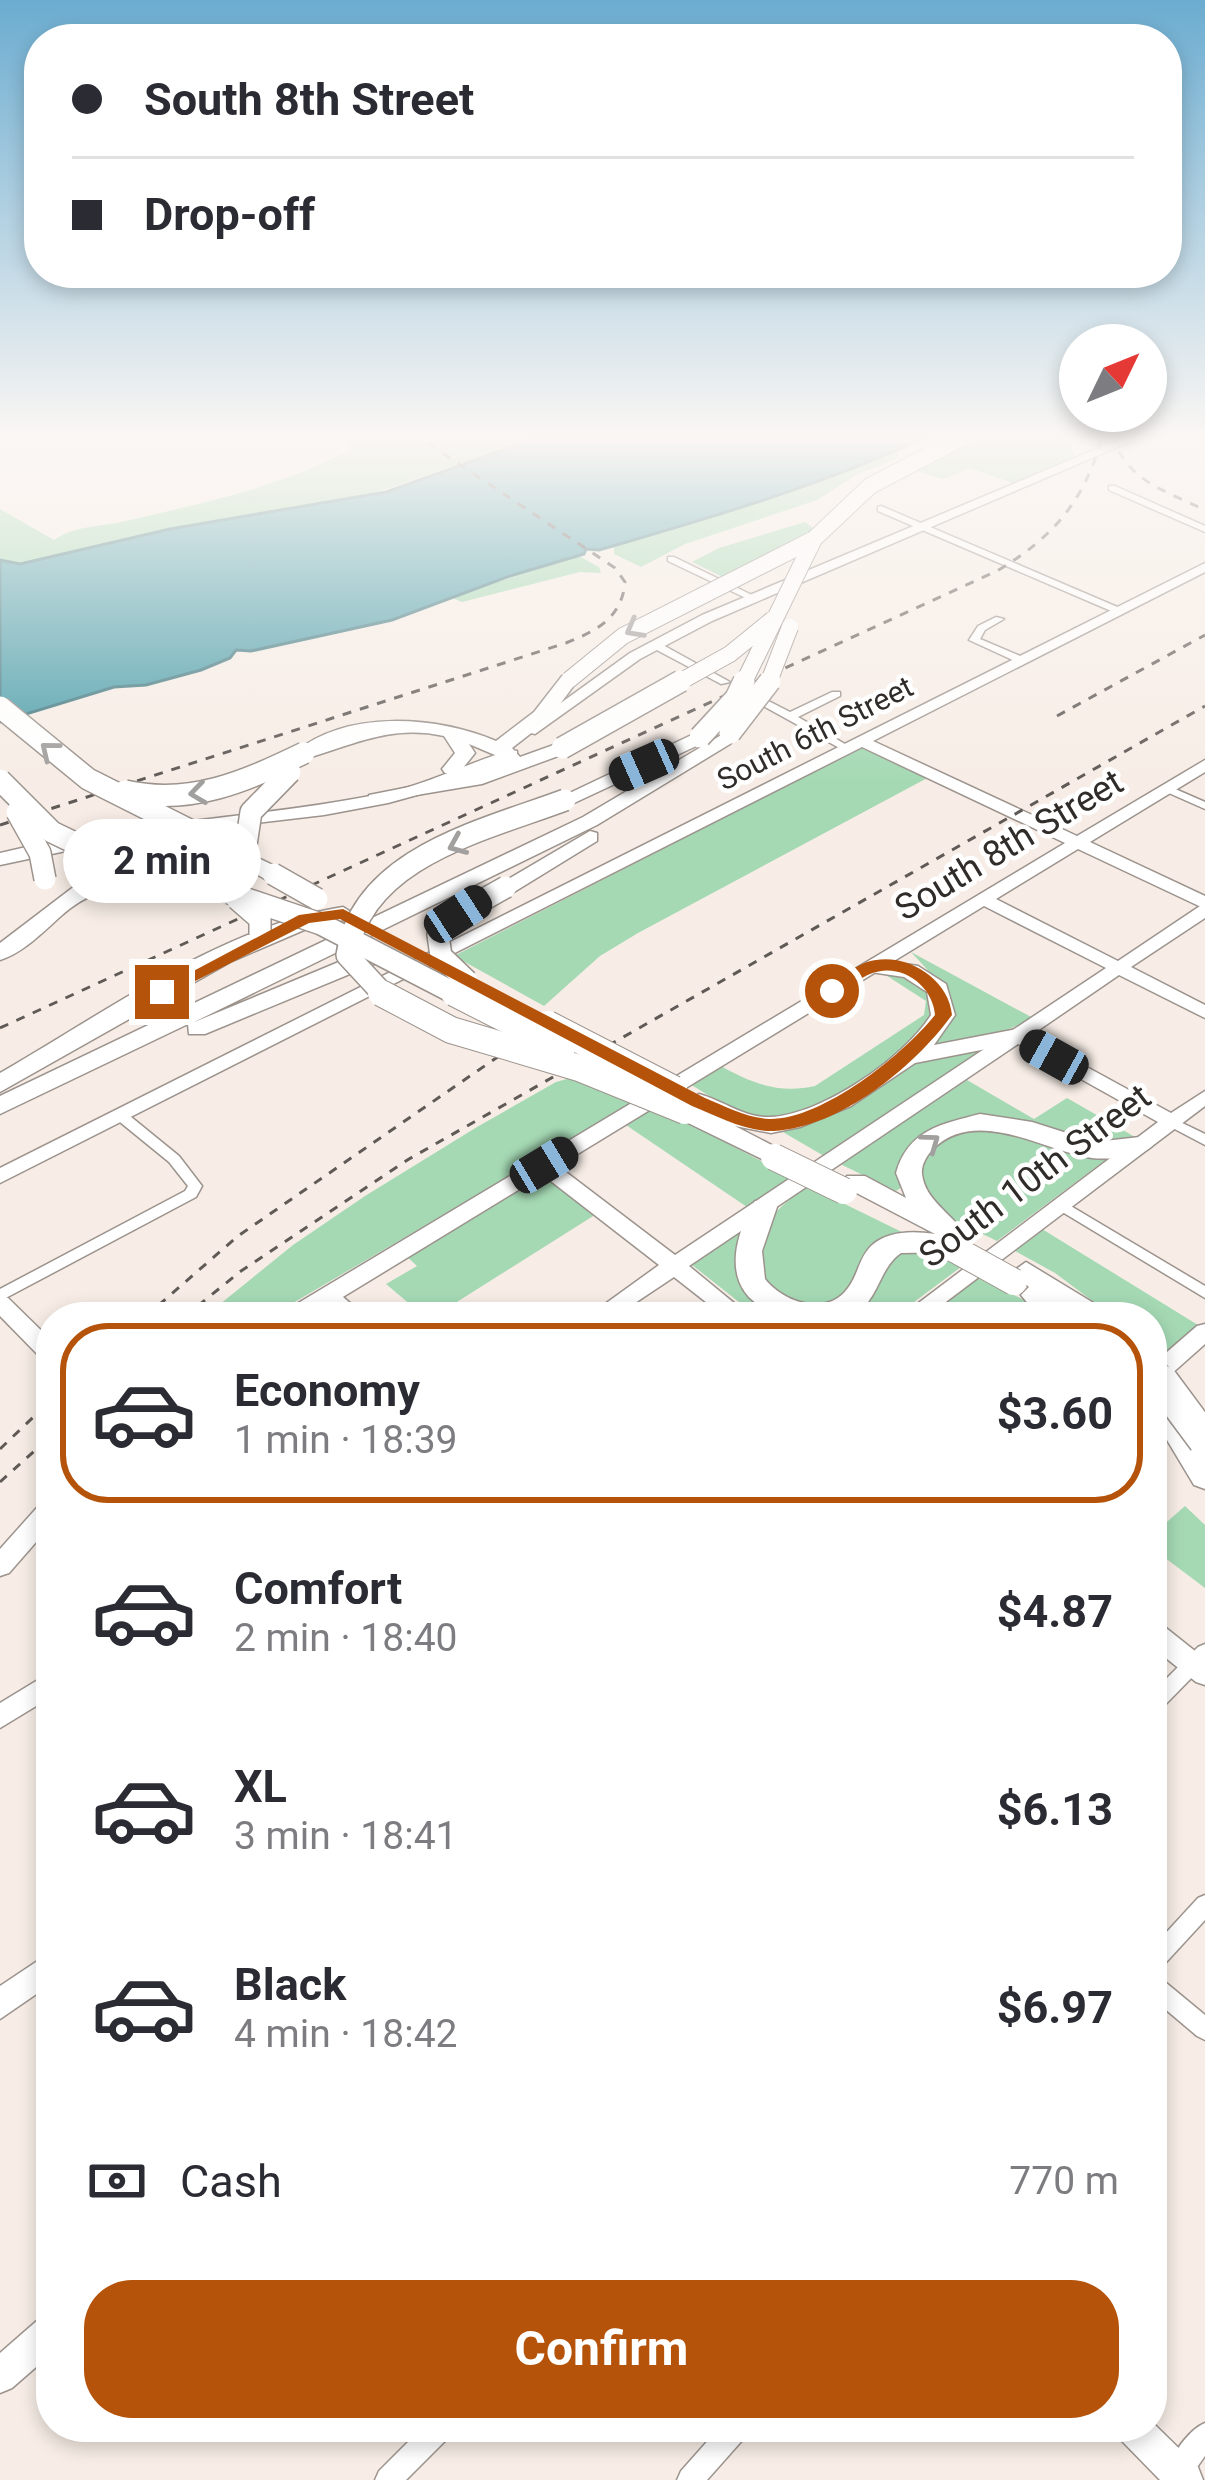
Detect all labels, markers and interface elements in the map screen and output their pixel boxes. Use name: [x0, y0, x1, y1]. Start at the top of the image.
text: South 8th Street: [144, 73, 474, 126]
text: Drop-off: [144, 188, 315, 241]
north arrow: [1059, 324, 1167, 432]
map controls: [1059, 324, 1167, 432]
one-way arrow: [626, 614, 647, 637]
street label: South 6th Street: [711, 669, 919, 797]
car: [604, 734, 684, 796]
one-way arrow: [41, 743, 63, 765]
street label: South 8th Street: [888, 761, 1130, 929]
one-way arrow: [189, 779, 208, 805]
callout: 2 min: [63, 818, 261, 902]
one-way arrow: [448, 831, 469, 855]
text: 2 min: [113, 838, 211, 884]
car: [418, 879, 498, 949]
route start: [805, 964, 859, 1018]
route end: [135, 965, 189, 1019]
car: [1014, 1024, 1094, 1090]
street label: South 10th Street: [911, 1075, 1159, 1277]
car: [504, 1131, 584, 1199]
one-way arrow: [917, 1134, 939, 1156]
icon: car: [90, 1359, 198, 1467]
text: Economy: [234, 1364, 420, 1417]
text: $3.60: [997, 1387, 1113, 1440]
text: 1 min · 18:39: [234, 1417, 457, 1463]
icon: car: [90, 1557, 198, 1665]
text: Comfort: [234, 1562, 402, 1615]
text: $4.87: [997, 1585, 1113, 1638]
text: 2 min · 18:40: [234, 1615, 457, 1661]
icon: car: [90, 1755, 198, 1863]
text: XL: [234, 1760, 287, 1813]
text: $6.13: [997, 1783, 1113, 1836]
text: 3 min · 18:41: [234, 1813, 457, 1859]
icon: car: [90, 1953, 198, 2061]
text: Black: [234, 1958, 346, 2011]
text: $6.97: [997, 1981, 1113, 2034]
text: 4 min · 18:42: [234, 2011, 457, 2057]
icon: cash: [84, 2148, 150, 2214]
text: Cash: [180, 2155, 282, 2208]
text: 770 m: [1009, 2158, 1119, 2204]
button: Confirm: [84, 2280, 1119, 2418]

